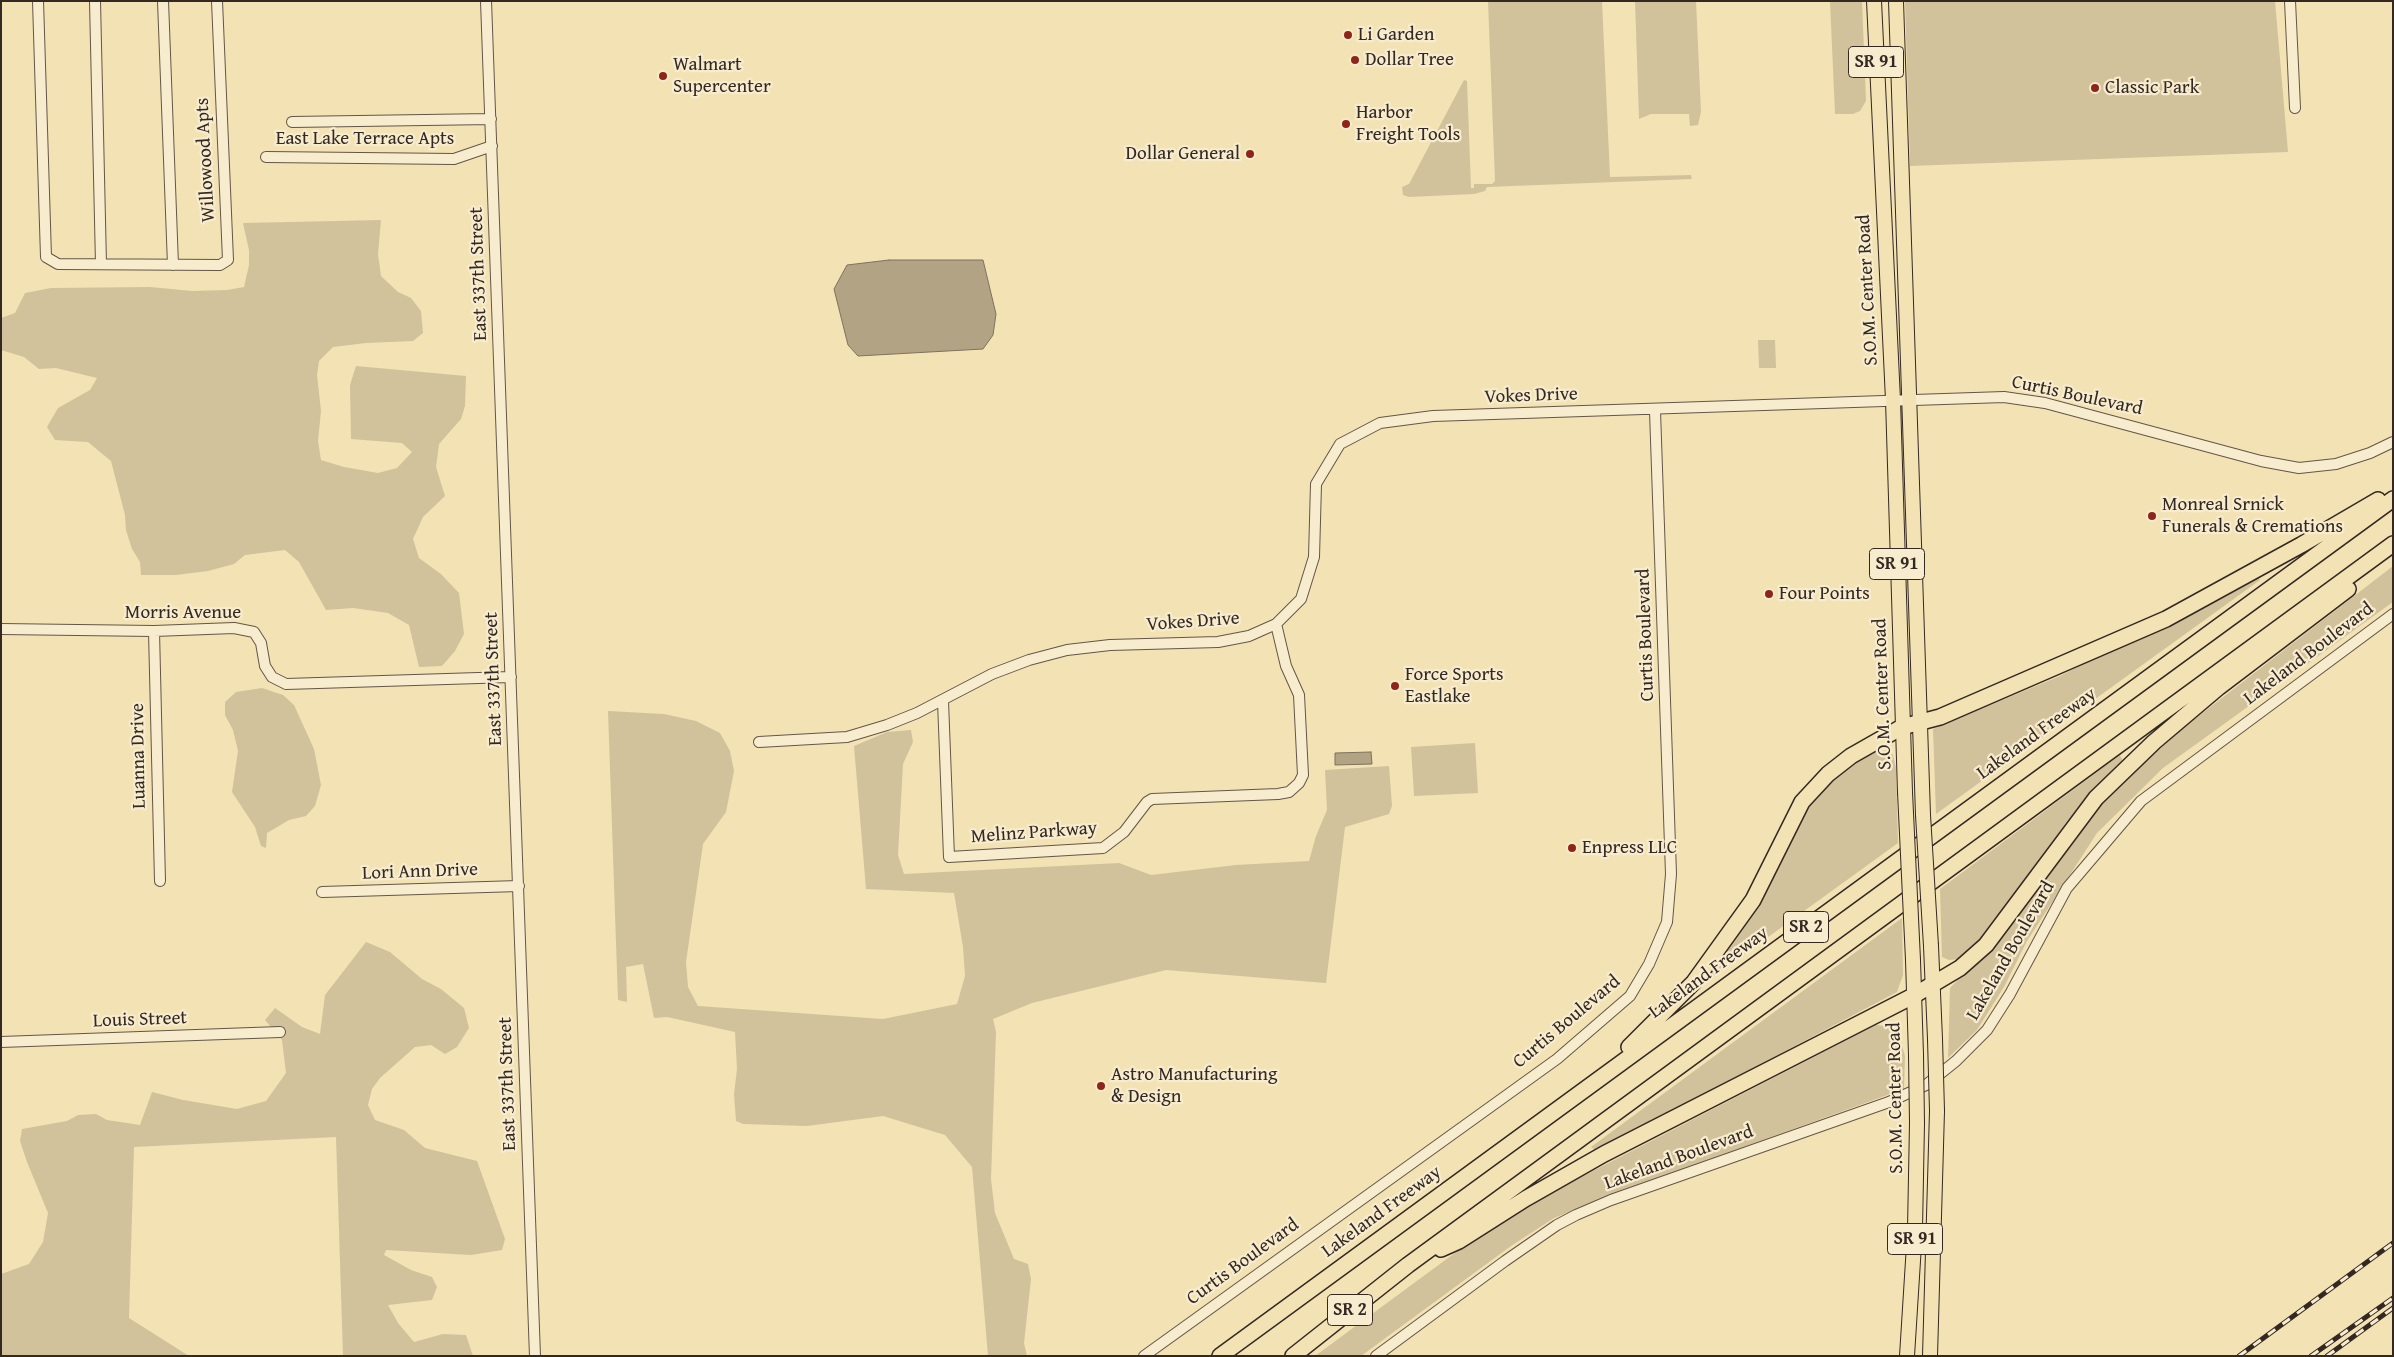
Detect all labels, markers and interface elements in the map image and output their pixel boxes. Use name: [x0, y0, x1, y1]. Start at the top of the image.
place label: Li Garden: [1358, 24, 1434, 46]
marker: Li Garden: [1342, 29, 1354, 41]
road number: SR 91: [1848, 46, 1904, 78]
place label: Dollar Tree: [1365, 49, 1454, 71]
place label: Walmart Supercenter: [673, 54, 771, 98]
marker: Dollar Tree: [1349, 54, 1361, 66]
marker: Walmart Supercenter: [657, 70, 669, 82]
place label: Classic Park: [2105, 77, 2199, 99]
marker: Classic Park: [2089, 82, 2101, 94]
street label: Willowood Apts: [191, 97, 221, 223]
place label: Harbor Freight Tools: [1356, 102, 1460, 146]
marker: Harbor Freight Tools: [1340, 118, 1352, 130]
street label: East Lake Terrace Apts: [276, 128, 454, 150]
place label: Dollar General: [1125, 143, 1240, 165]
marker: Dollar General: [1244, 148, 1256, 160]
street label: East 337th Street: [465, 207, 493, 341]
street label: S.O.M. Center Road: [1853, 214, 1883, 366]
street label: Curtis Boulevard: [2010, 371, 2144, 421]
street label: Vokes Drive: [1484, 383, 1578, 409]
place label: Monreal Srnick Funerals & Cremations: [2162, 494, 2343, 538]
marker: Monreal Srnick Funerals & Cremations: [2146, 510, 2158, 522]
road number: SR 91: [1870, 548, 1924, 580]
street label: Curtis Boulevard: [1632, 568, 1660, 702]
place label: Four Points: [1779, 583, 1870, 605]
marker: Four Points: [1763, 588, 1775, 600]
street label: Lakeland Boulevard: [2240, 598, 2378, 710]
street label: Morris Avenue: [125, 602, 241, 624]
street label: Vokes Drive: [1146, 607, 1240, 637]
street label: East 337th Street: [480, 612, 508, 746]
street label: S.O.M. Center Road: [1869, 618, 1897, 770]
place label: Force Sports Eastlake: [1405, 664, 1504, 708]
marker: Force Sports Eastlake: [1389, 680, 1401, 692]
street label: Lakeland Freeway: [1973, 683, 2101, 785]
street label: Luanna Drive: [127, 703, 151, 809]
street label: Melinz Parkway: [970, 817, 1098, 849]
place label: Enpress LLC: [1582, 837, 1677, 859]
marker: Enpress LLC: [1566, 842, 1578, 854]
street label: Lori Ann Drive: [362, 859, 478, 885]
street label: Lakeland Boulevard: [1962, 878, 2060, 1024]
road number: SR 2: [1784, 912, 1828, 942]
street label: Lakeland Freeway: [1645, 922, 1773, 1024]
street label: Curtis Boulevard: [1509, 971, 1625, 1073]
street label: Louis Street: [92, 1007, 188, 1033]
street label: East 337th Street: [494, 1017, 522, 1151]
street label: S.O.M. Center Road: [1883, 1022, 1909, 1174]
place label: Astro Manufacturing & Design: [1111, 1064, 1277, 1108]
marker: Astro Manufacturing & Design: [1095, 1080, 1107, 1092]
street label: Lakeland Boulevard: [1602, 1121, 1756, 1195]
street label: Lakeland Freeway: [1318, 1161, 1446, 1263]
street label: Curtis Boulevard: [1182, 1214, 1304, 1310]
road number: SR 91: [1888, 1224, 1942, 1254]
road number: SR 2: [1328, 1294, 1372, 1326]

